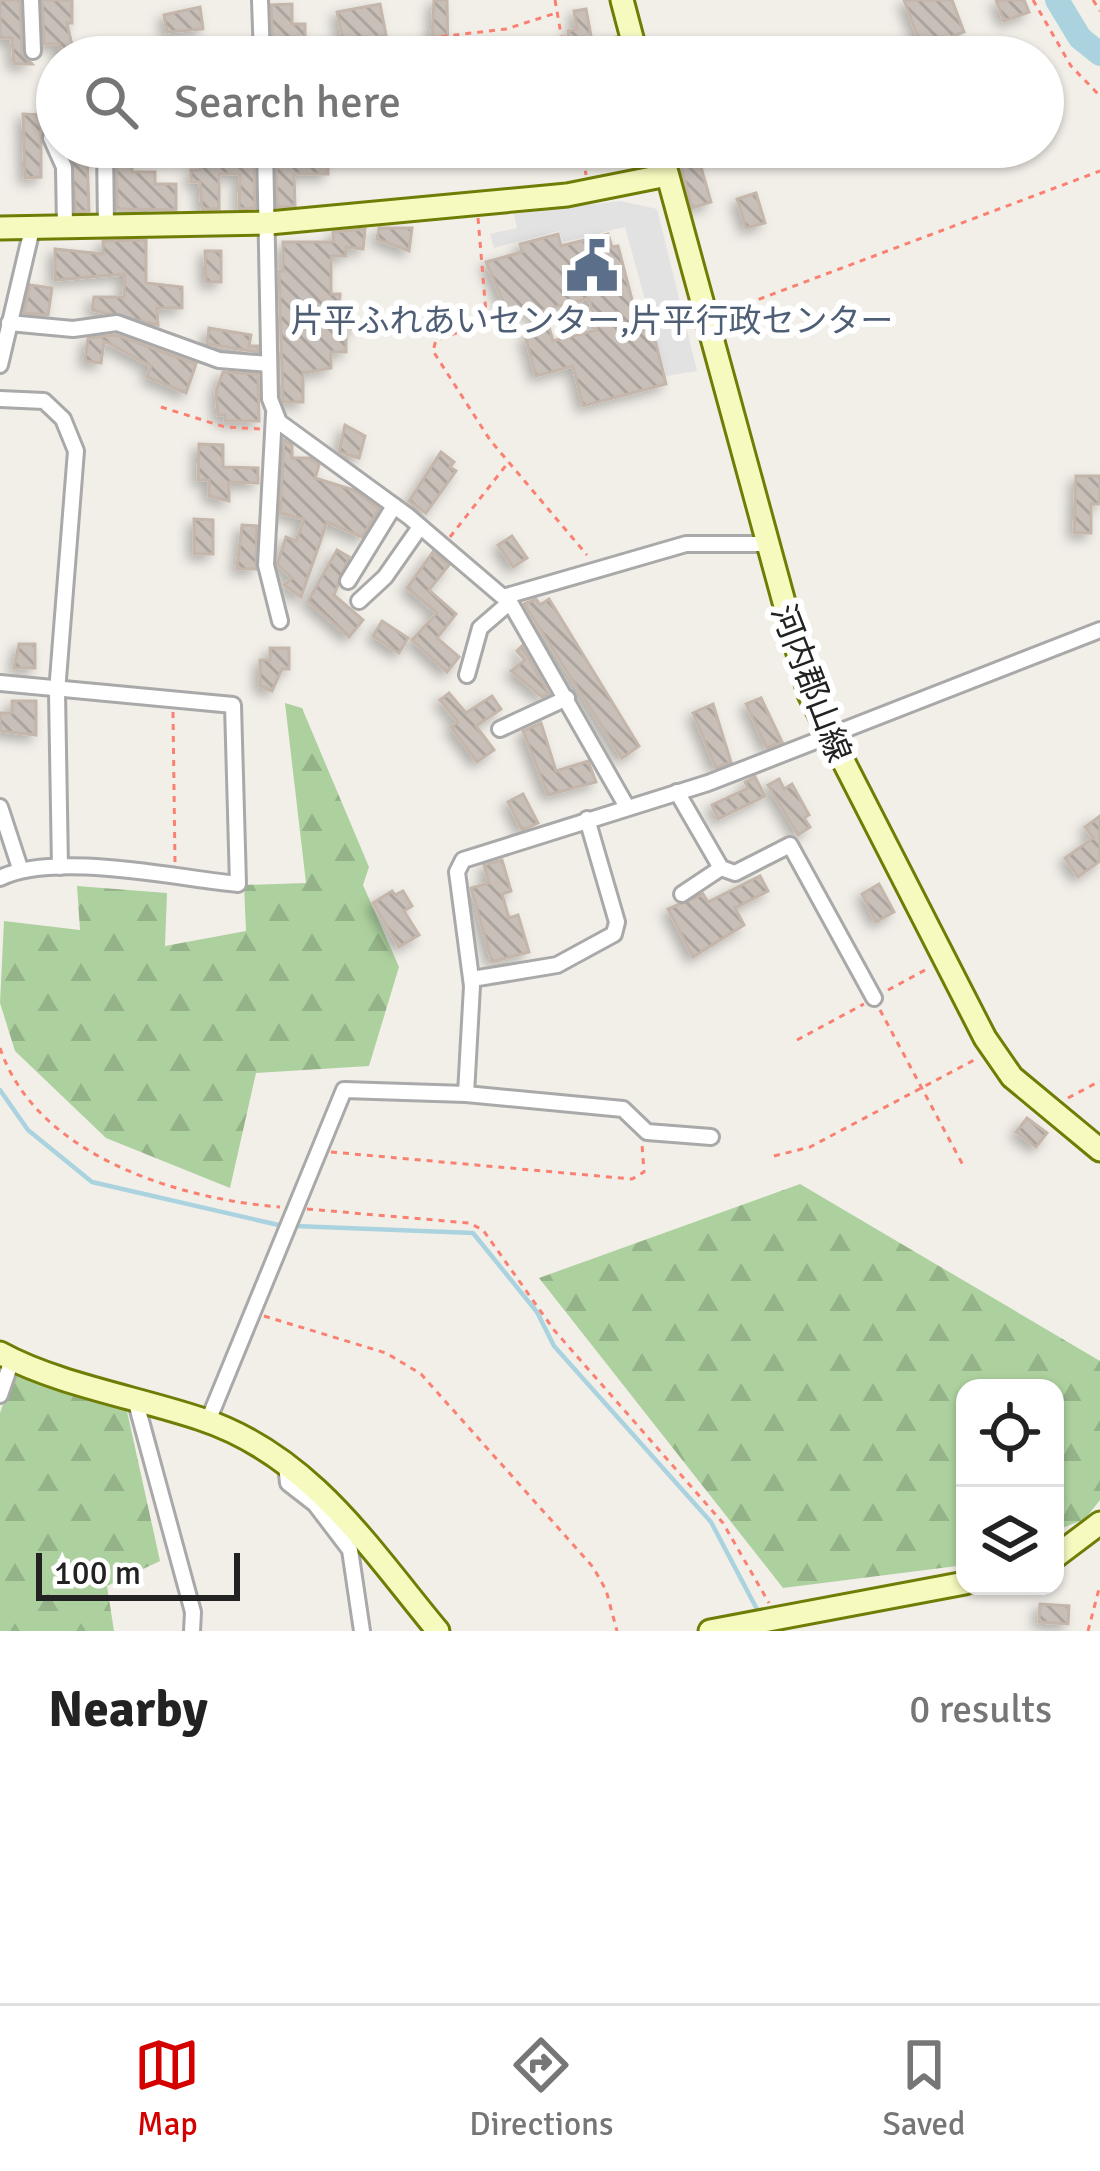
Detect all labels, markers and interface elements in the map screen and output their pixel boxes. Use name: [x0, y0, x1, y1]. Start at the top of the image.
search box: [36, 36, 1064, 168]
icon: search: [78, 69, 144, 135]
text: Search here: [174, 75, 401, 130]
public building icon: 片平ふれあいセンター,片平行政センター: [563, 237, 621, 295]
place label: 片平ふれあいセンター,片平行政センター: [291, 301, 893, 342]
street label: 河内郡山線: [762, 599, 859, 768]
map controls: [956, 1379, 1064, 1595]
button: locate: [956, 1379, 1064, 1487]
button: layers: [956, 1487, 1064, 1595]
scale bar: [36, 1547, 240, 1600]
text: 100 m: [54, 1553, 141, 1594]
text: Nearby: [48, 1678, 208, 1741]
text: 0 results: [909, 1685, 1052, 1733]
tab: Map: [134, 2032, 200, 2145]
tab: Directions: [469, 2032, 614, 2145]
tab: Saved: [882, 2032, 966, 2145]

